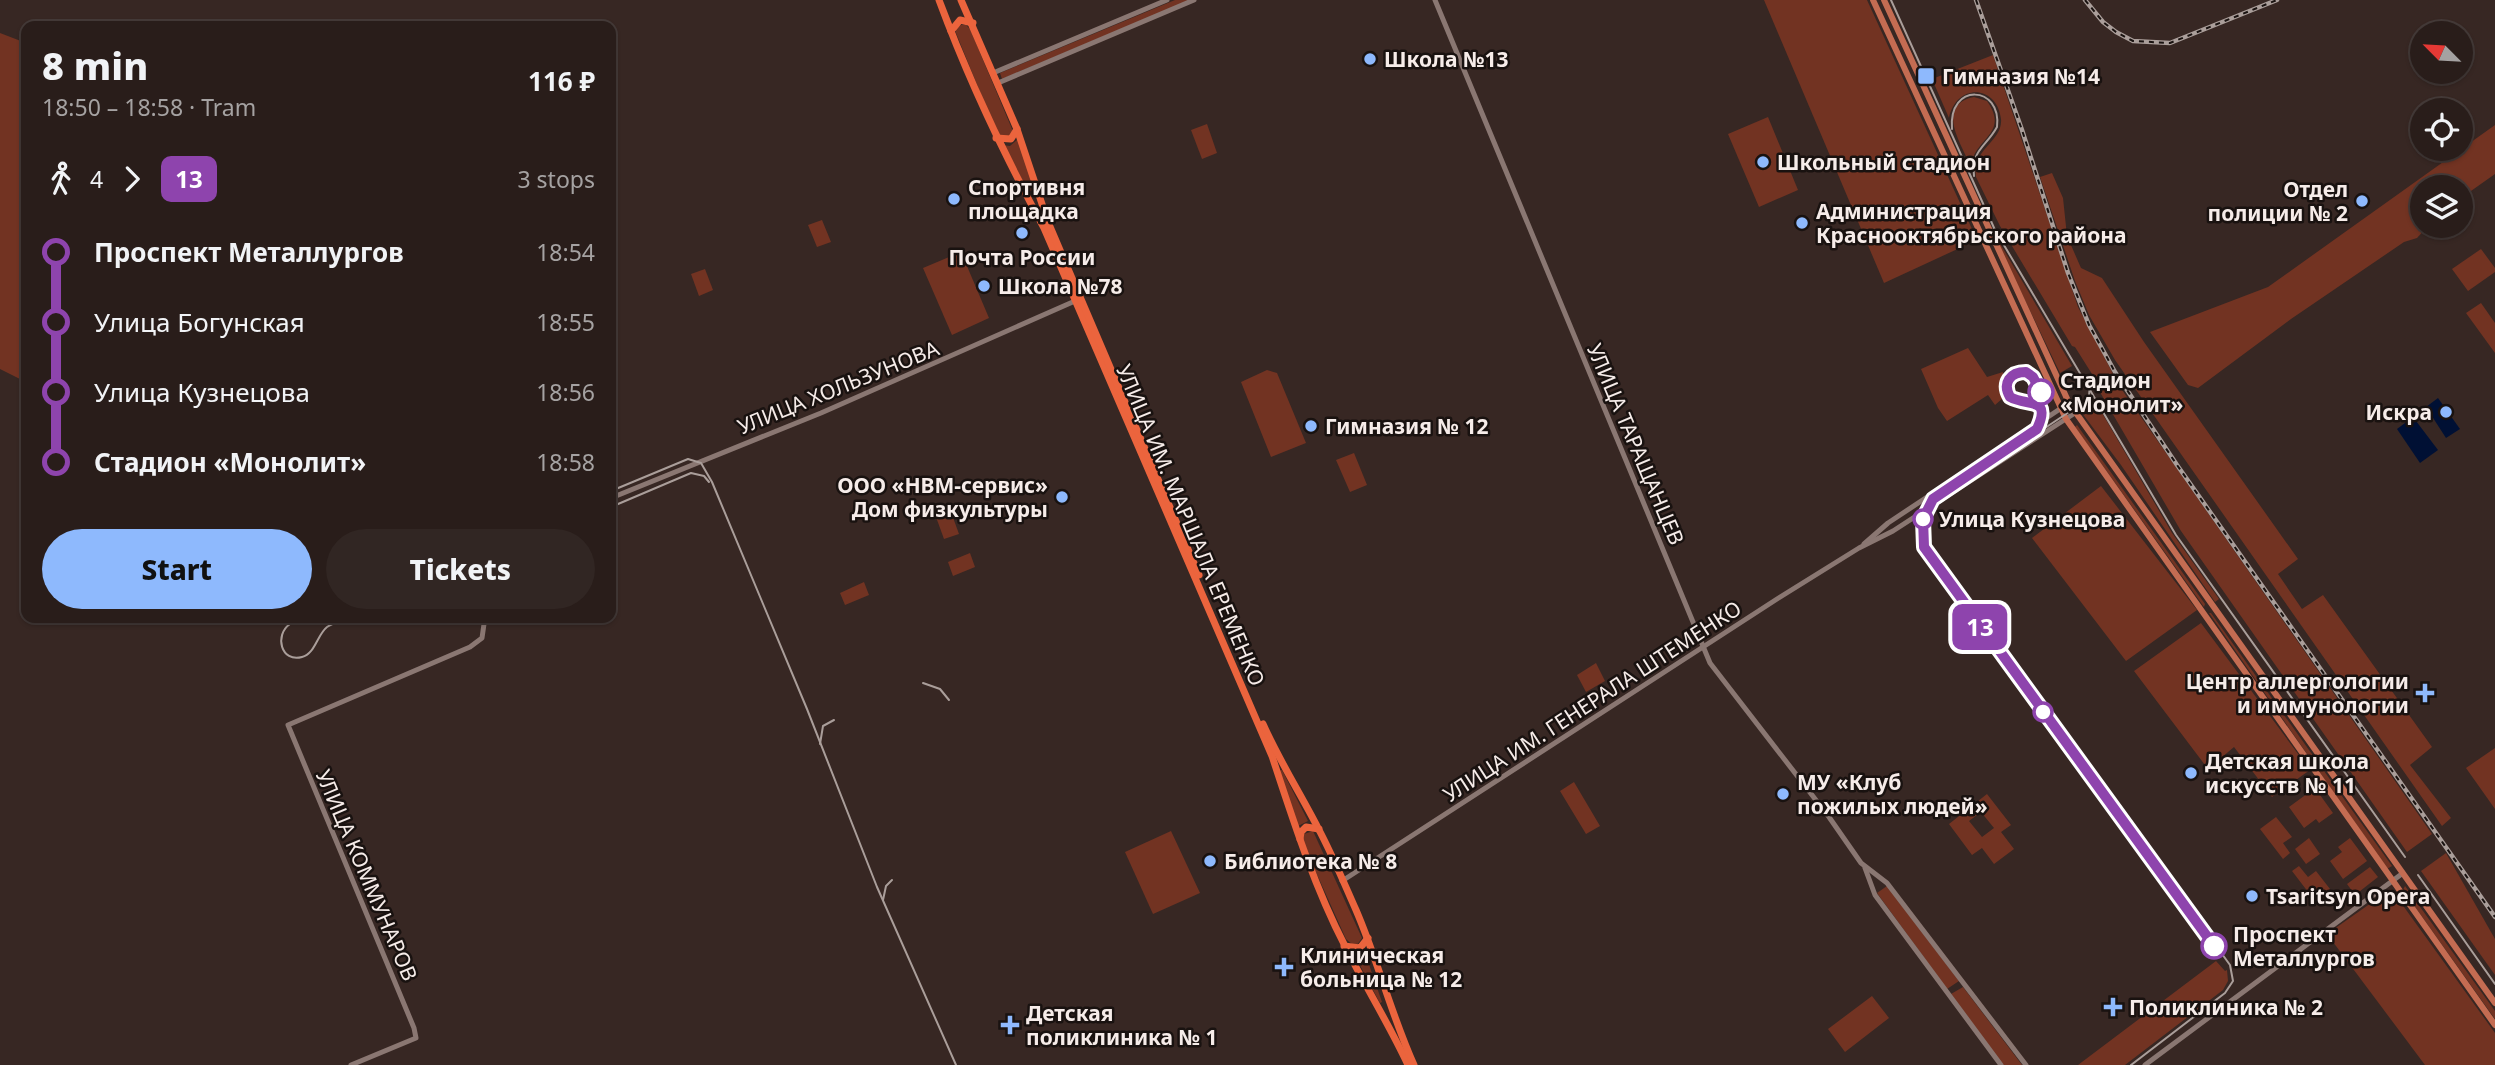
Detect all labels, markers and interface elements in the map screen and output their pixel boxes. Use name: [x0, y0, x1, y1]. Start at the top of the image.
north arrow: [2410, 21, 2473, 84]
map controls: [2410, 21, 2473, 238]
text: 8 min: [42, 39, 148, 91]
place label: Школа №13: [1384, 45, 1509, 73]
marker: Школа №13: [1362, 51, 1378, 67]
place label: Гимназия №14: [1942, 62, 2100, 90]
text: 116 ₽: [528, 63, 595, 99]
marker: Гимназия №14: [1916, 66, 1936, 86]
text: 18:50 – 18:58 · Tram: [42, 91, 256, 123]
button: locate: [2410, 98, 2473, 161]
place label: Школьный стадион: [1777, 148, 1990, 176]
marker: Школьный стадион: [1755, 154, 1771, 170]
icon: walk: [42, 160, 80, 198]
icon: forward: [113, 160, 151, 198]
text: 13: [175, 162, 203, 195]
text: 4: [90, 163, 103, 195]
text: 3 stops: [517, 163, 595, 195]
place label: Спортивня площадка: [968, 173, 1085, 225]
place label: Отдел полиции № 2: [2208, 175, 2348, 227]
button: layers: [2410, 175, 2473, 238]
marker: Спортивня площадка: [946, 191, 962, 207]
marker: Отдел полиции № 2: [2354, 193, 2370, 209]
place label: Администрация Краснооктябрьского района: [1816, 197, 2127, 249]
marker: Администрация Краснооктябрьского района: [1794, 215, 1810, 231]
marker: Почта России: [1014, 225, 1030, 241]
text: Проспект Металлургов: [94, 234, 404, 270]
text: 18:54: [536, 236, 595, 268]
place label: Почта России: [949, 243, 1095, 271]
place label: Школа №78: [998, 272, 1123, 300]
marker: Школа №78: [976, 278, 992, 294]
text: Улица Богунская: [94, 304, 305, 340]
text: 18:55: [536, 306, 595, 338]
street label: УЛИЦА ХОЛЬЗУНОВА: [733, 334, 943, 440]
street label: УЛИЦА ТАРАЩАНЦЕВ: [1581, 339, 1691, 549]
street label: УЛИЦА ИМ. МАРШАЛА ЕРЕМЕНКО: [1110, 360, 1272, 690]
place label: Стадион «Монолит»: [2060, 366, 2183, 418]
text: Улица Кузнецова: [94, 374, 310, 410]
text: 18:56: [536, 376, 595, 408]
marker: Стадион «Монолит»: [2028, 379, 2054, 405]
place label: Искра: [2366, 398, 2432, 426]
marker: Искра: [2438, 404, 2454, 420]
place label: Гимназия № 12: [1325, 412, 1488, 440]
marker: Гимназия № 12: [1303, 418, 1319, 434]
text: Стадион «Монолит»: [94, 444, 366, 480]
text: 18:58: [536, 446, 595, 478]
place label: ООО «НВМ-сервис» Дом физкультуры: [837, 471, 1048, 523]
marker: ООО «НВМ-сервис» Дом физкультуры: [1054, 489, 1070, 505]
place label: Улица Кузнецова: [1939, 505, 2125, 533]
marker: Улица Кузнецова: [1913, 509, 1933, 529]
button: Start: [42, 529, 312, 609]
button: Tickets: [326, 529, 595, 609]
street label: УЛИЦА ИМ. ГЕНЕРАЛА ШТЕМЕНКО: [1437, 594, 1747, 808]
line badge: 13: [1948, 604, 2011, 650]
text: 13: [1966, 610, 1994, 643]
place label: Центр аллергологии и иммунологии: [2186, 667, 2409, 719]
marker: Центр аллергологии и иммунологии: [2415, 683, 2435, 703]
unlabelled marker: [2033, 702, 2053, 722]
place label: Детская школа искусств № 11: [2205, 747, 2369, 799]
street label: УЛИЦА КОММУНАРОВ: [310, 765, 424, 985]
marker: Детская школа искусств № 11: [2183, 765, 2199, 781]
place label: МУ «Клуб пожилых людей»: [1797, 768, 1988, 820]
marker: МУ «Клуб пожилых людей»: [1775, 786, 1791, 802]
place label: Библиотека № 8: [1224, 847, 1397, 875]
marker: Библиотека № 8: [1202, 853, 1218, 869]
place label: Tsaritsyn Opera: [2266, 882, 2430, 910]
marker: Tsaritsyn Opera: [2244, 888, 2260, 904]
place label: Проспект Металлургов: [2233, 920, 2375, 972]
marker: Проспект Металлургов: [2201, 933, 2227, 959]
place label: Клиническая больница № 12: [1300, 941, 1462, 993]
marker: Клиническая больница № 12: [1274, 957, 1294, 977]
place label: Поликлиника № 2: [2129, 993, 2323, 1021]
marker: Поликлиника № 2: [2103, 997, 2123, 1017]
place label: Детская поликлиника № 1: [1026, 999, 1218, 1051]
marker: Детская поликлиника № 1: [1000, 1015, 1020, 1035]

